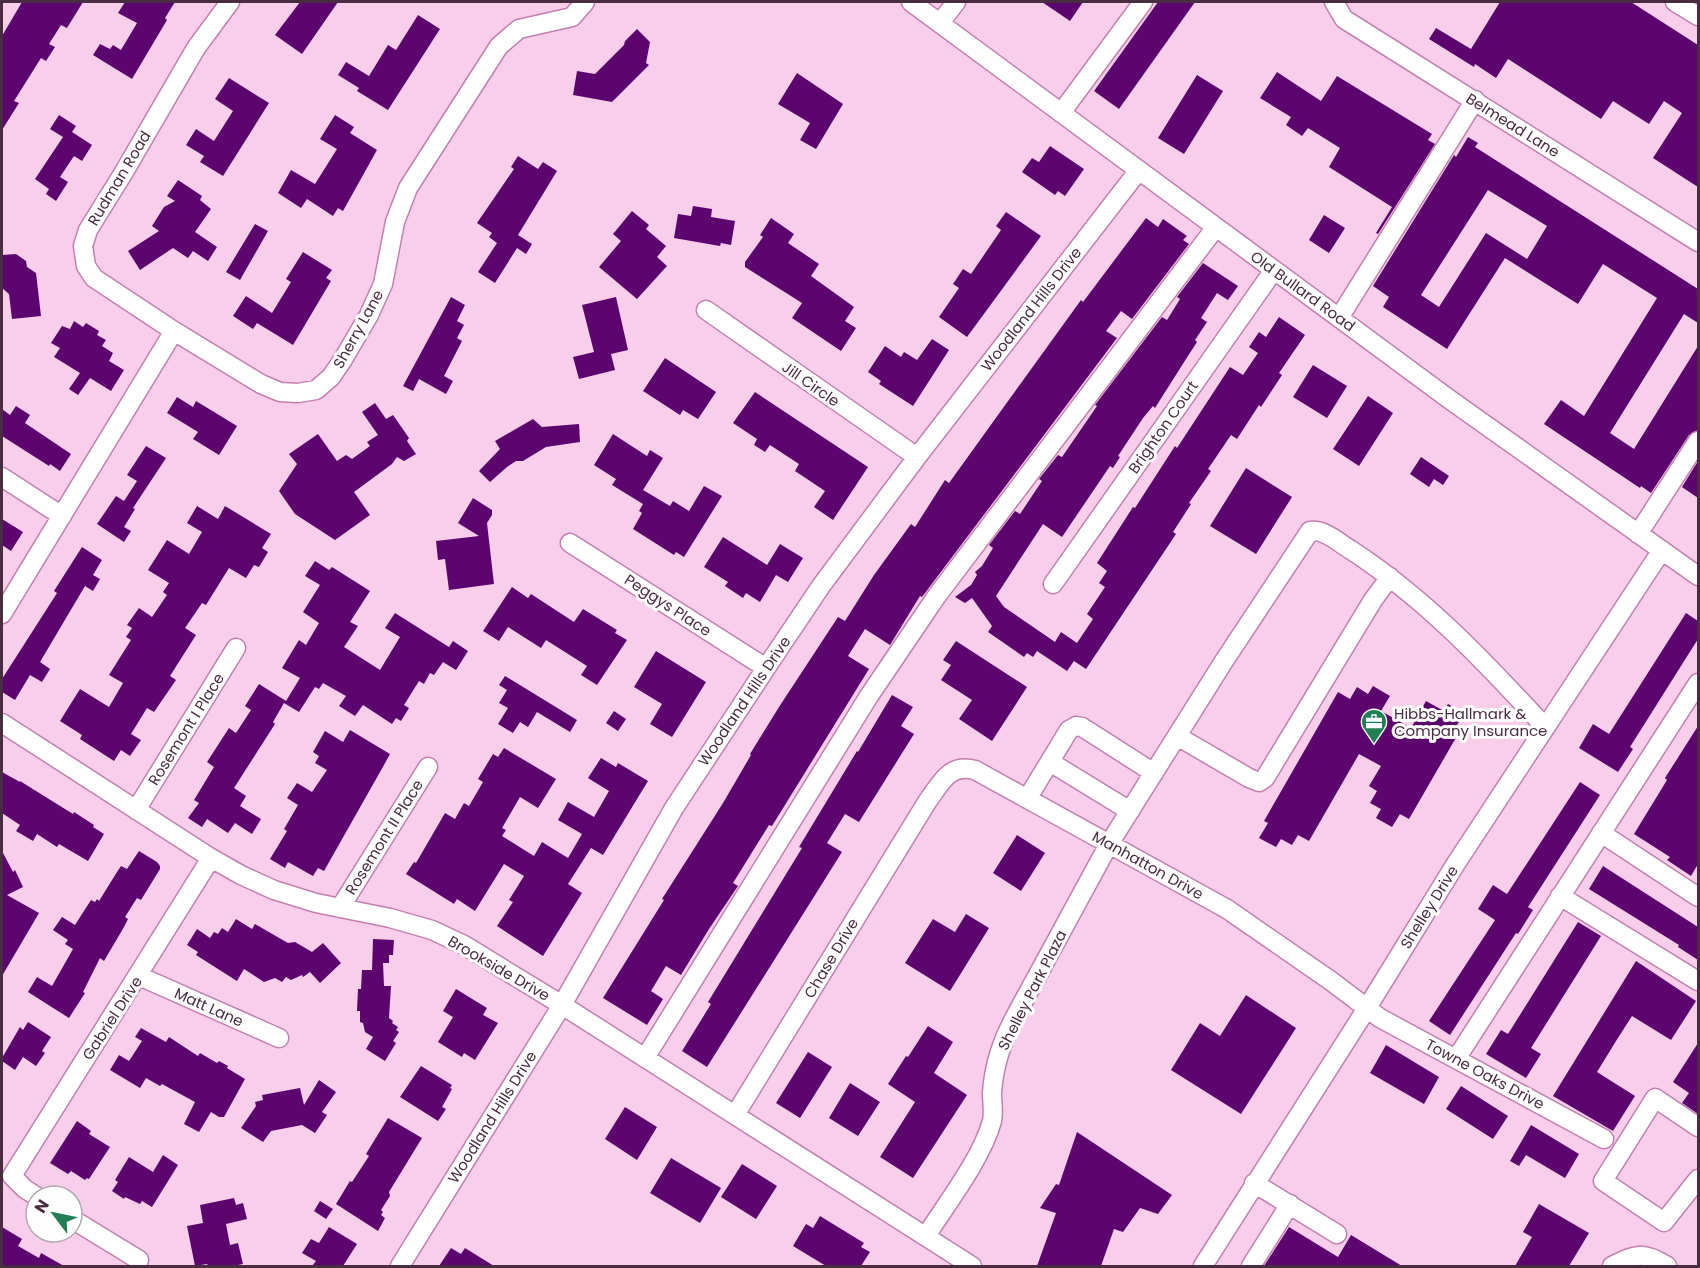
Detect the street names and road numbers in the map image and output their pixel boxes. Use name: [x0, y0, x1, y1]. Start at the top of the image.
street label: Belmead Lane: [1462, 88, 1564, 162]
street label: Rudman Road: [82, 127, 156, 229]
street label: Woodland Hills Drive: [976, 242, 1086, 376]
street label: Old Bullard Road: [1246, 246, 1360, 336]
street label: Sherry Lane: [328, 286, 388, 372]
street label: Jill Circle: [778, 356, 844, 412]
street label: Brighton Court: [1123, 376, 1203, 478]
street label: Peggys Place: [621, 569, 715, 641]
street label: Woodland Hills Drive: [693, 632, 795, 770]
street label: Rosemont I Place: [143, 669, 229, 789]
street label: Rosemont II Place: [340, 775, 428, 899]
street label: Manhatton Drive: [1089, 826, 1207, 904]
street label: Shelley Drive: [1395, 861, 1463, 953]
street label: Chase Drive: [799, 914, 863, 1002]
street label: Shelley Park Plaza: [993, 926, 1071, 1054]
street label: Brookside Drive: [444, 930, 554, 1006]
street label: Gabriel Drive: [77, 972, 147, 1064]
street label: Matt Lane: [171, 982, 247, 1032]
street label: Towne Oaks Drive: [1422, 1034, 1548, 1114]
street label: Woodland Hills Drive: [443, 1047, 541, 1187]

